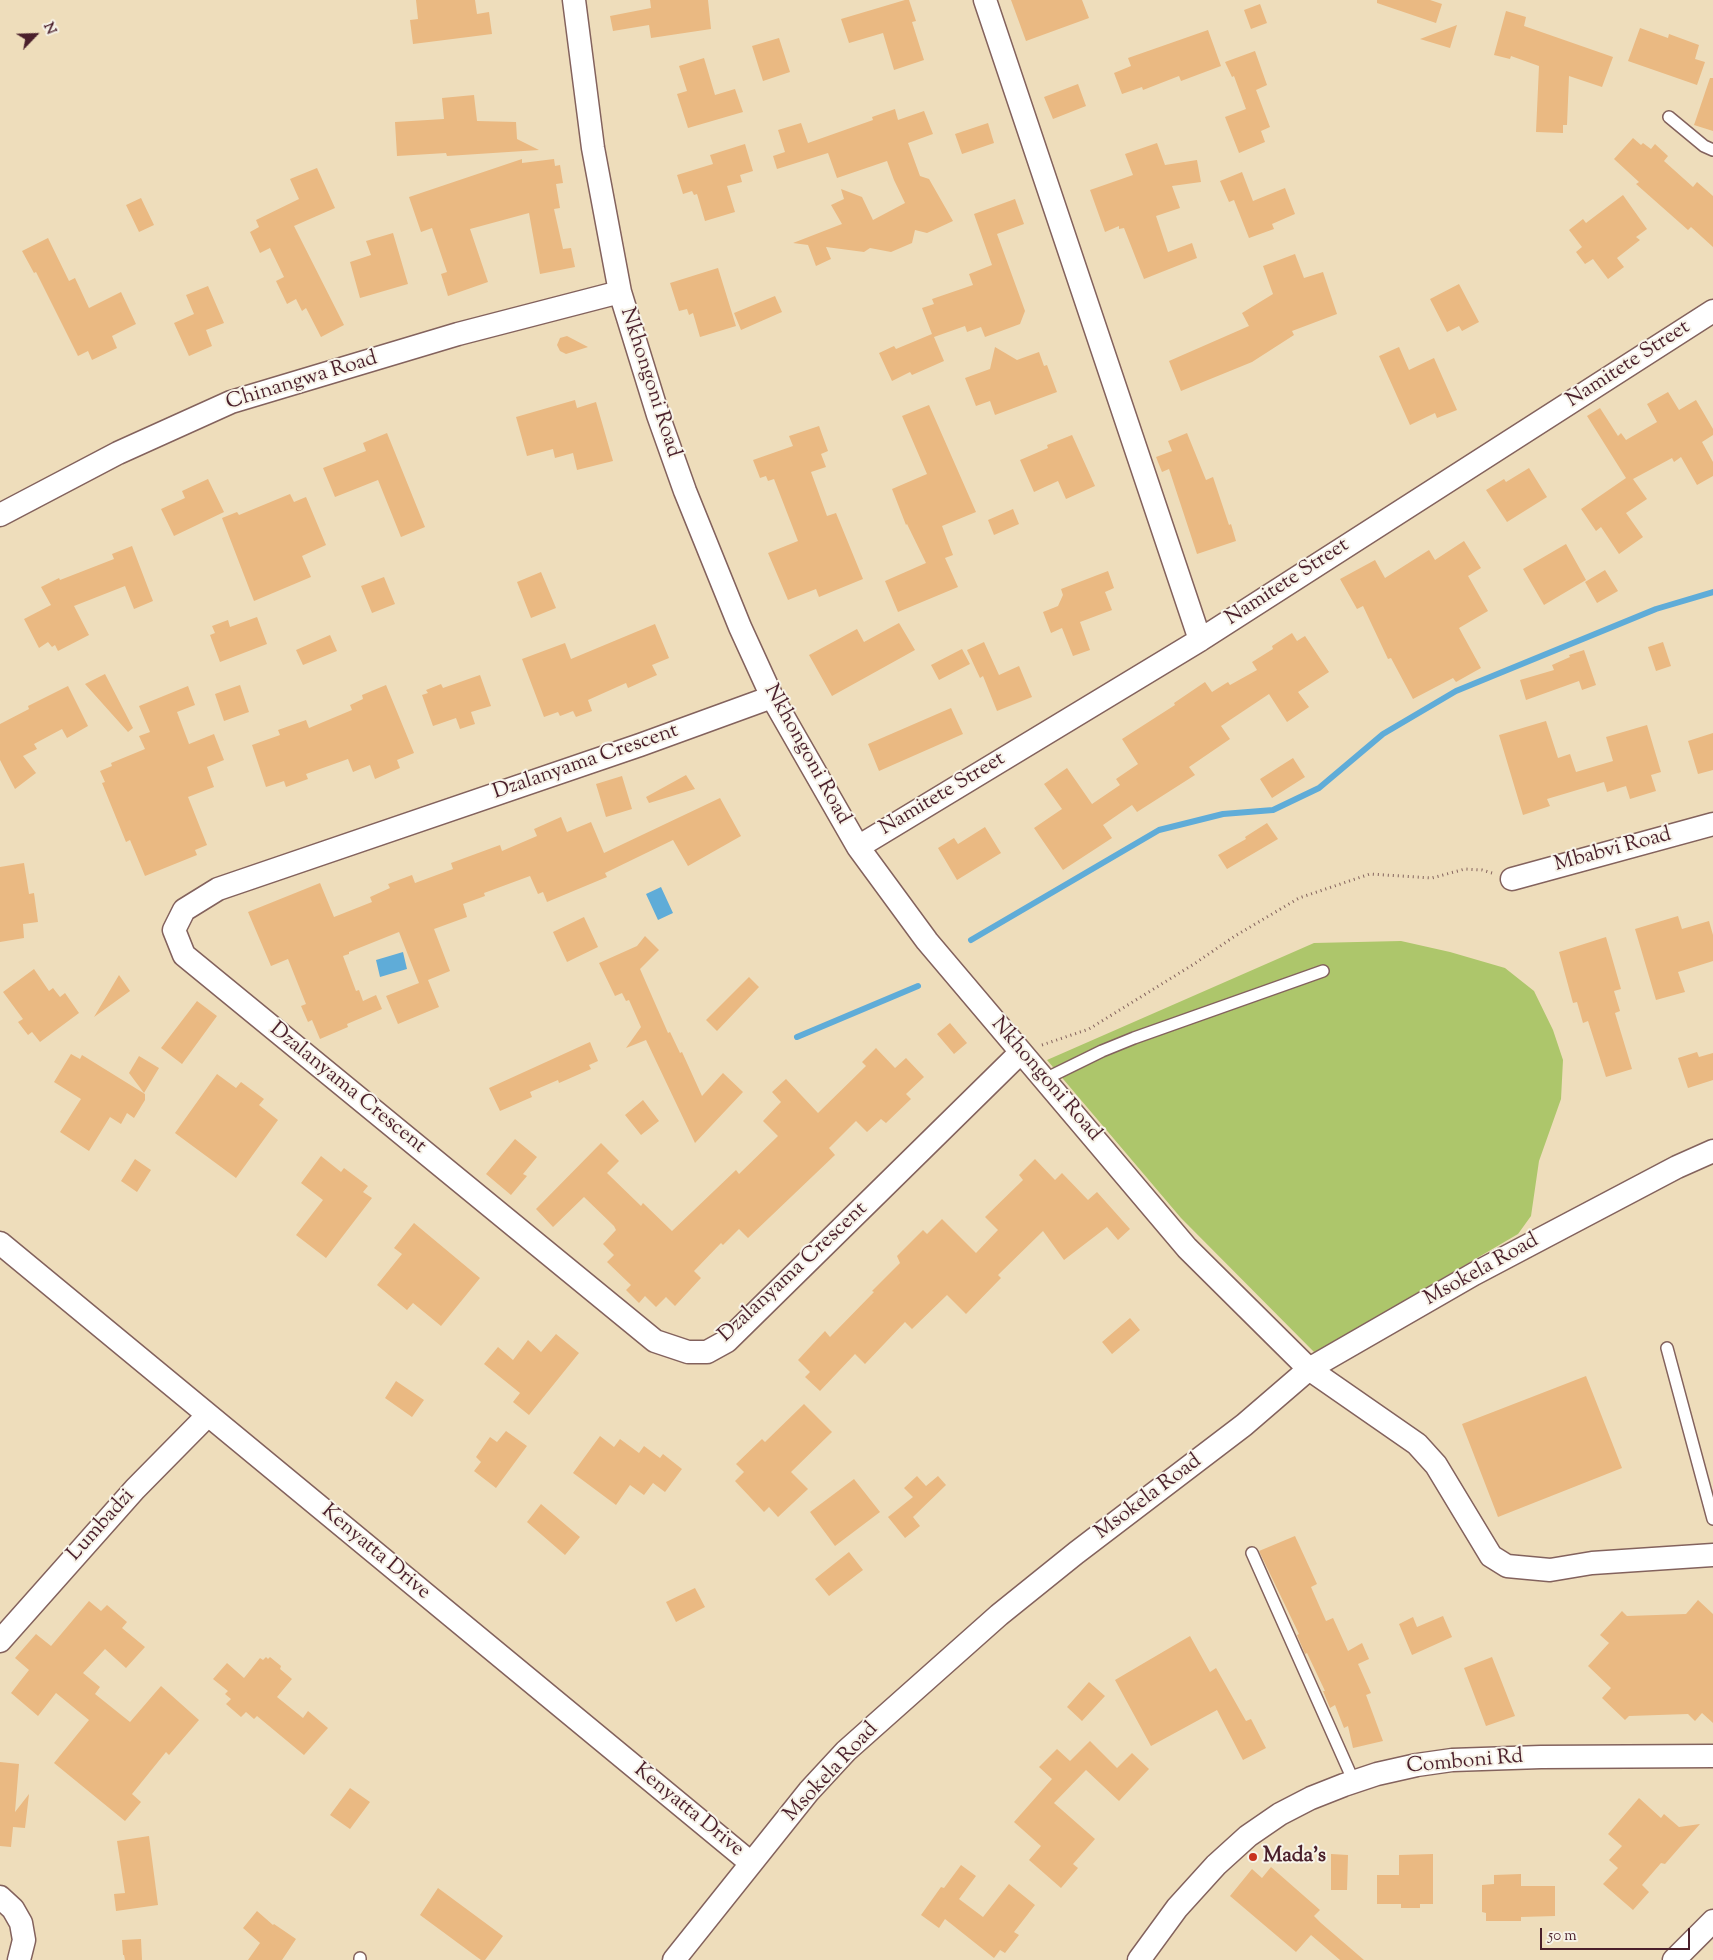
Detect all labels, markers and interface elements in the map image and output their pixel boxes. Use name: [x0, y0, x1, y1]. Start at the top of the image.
north arrow: [10, 10, 60, 60]
text: N: [37, 20, 60, 38]
street label: Nkhongoni Road: [613, 305, 685, 461]
street label: Namitete Street: [1563, 316, 1695, 414]
street label: Chinangwa Road: [223, 347, 381, 417]
street label: Namitete Street: [1222, 534, 1354, 632]
street label: Nkhongoni Road: [757, 681, 855, 829]
street label: Dzalanyama Crescent: [490, 719, 682, 807]
street label: Namitete Street: [876, 748, 1010, 842]
street label: Mbabvi Road: [1552, 823, 1674, 879]
street label: Nkhongoni Road: [984, 1013, 1106, 1147]
street label: Dzalanyama Crescent: [264, 1018, 430, 1160]
street label: Dzalanyama Crescent: [714, 1197, 874, 1349]
street label: Msokela Road: [1420, 1229, 1544, 1313]
street label: Msokela Road: [1091, 1450, 1207, 1546]
street label: Lumbadzi: [63, 1485, 141, 1567]
street label: Kenyatta Drive: [315, 1500, 435, 1606]
street label: Msokela Road: [780, 1718, 884, 1828]
street label: Comboni Rd: [1406, 1745, 1524, 1781]
street label: Kenyatta Drive: [628, 1759, 748, 1863]
place label: Mada's: [1263, 1844, 1326, 1870]
marker: Mada's: [1247, 1851, 1259, 1863]
scale bar: [1543, 1918, 1693, 1950]
text: 50 m: [1548, 1926, 1577, 1947]

